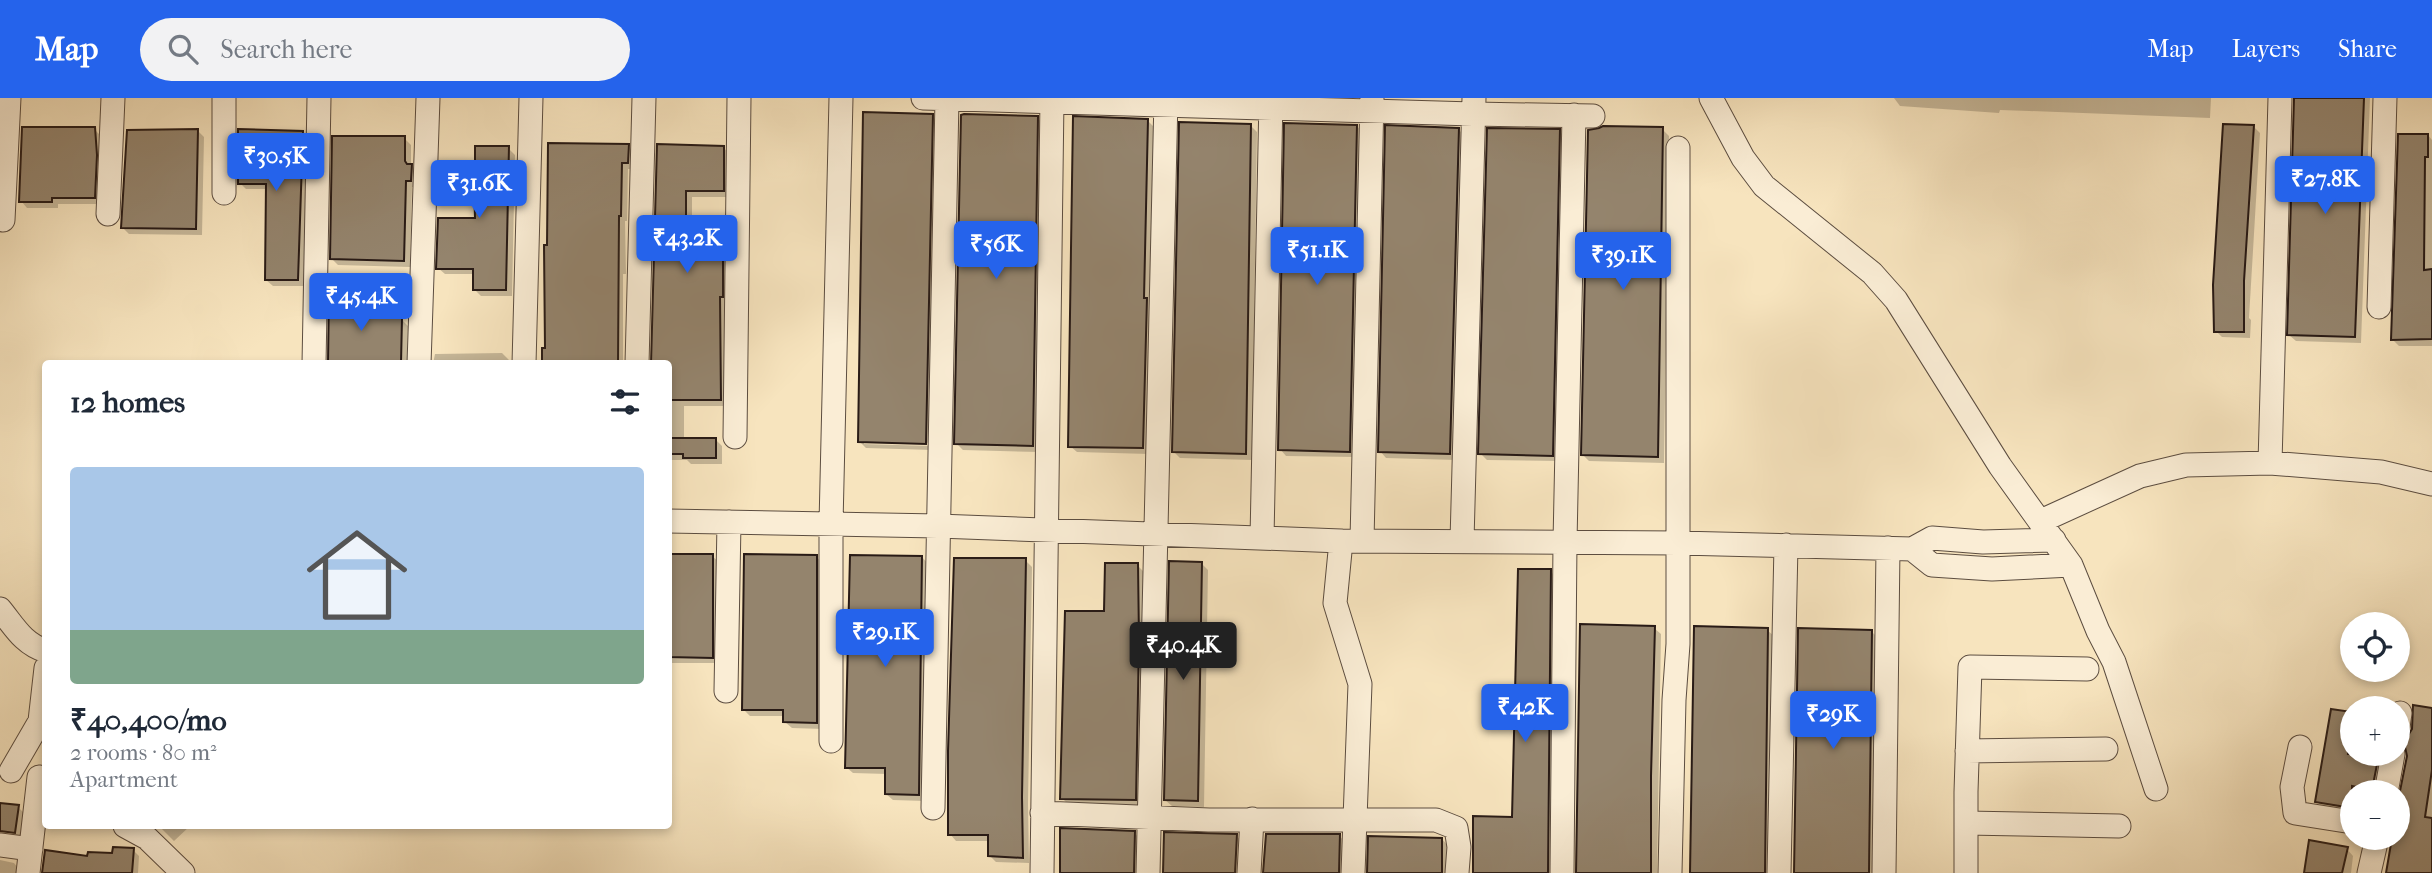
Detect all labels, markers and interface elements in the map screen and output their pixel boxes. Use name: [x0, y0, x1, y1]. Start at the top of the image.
search box: [140, 18, 630, 81]
text: Map: [35, 30, 98, 69]
icon: search: [164, 30, 202, 68]
text: Search here: [220, 34, 352, 65]
text: Map: [2148, 35, 2194, 63]
text: Layers: [2232, 35, 2300, 63]
text: Share: [2338, 35, 2397, 63]
pin: ₹30.5K: [219, 134, 333, 193]
text: ₹30.5K: [243, 142, 309, 169]
pin: ₹27.8K: [2268, 156, 2382, 216]
pin: ₹31.6K: [422, 160, 536, 220]
text: ₹27.8K: [2291, 165, 2359, 192]
text: ₹31.6K: [447, 169, 511, 196]
pin: ₹43.2K: [630, 216, 744, 275]
pin: ₹56K: [955, 222, 1037, 281]
text: ₹43.2K: [652, 224, 722, 251]
pin: ₹51.1K: [1260, 228, 1374, 287]
text: ₹56K: [970, 230, 1022, 257]
pin: ₹39.1K: [1566, 232, 1680, 292]
text: ₹51.1K: [1287, 236, 1347, 263]
text: ₹39.1K: [1591, 241, 1655, 268]
pin: ₹45.4K: [304, 274, 418, 333]
text: ₹45.4K: [325, 282, 397, 309]
icon: filters: [606, 383, 644, 421]
text: 12 homes: [70, 385, 185, 420]
icon: home: [294, 512, 420, 638]
pin: ₹29.1K: [828, 610, 942, 669]
map controls: [2340, 612, 2410, 850]
button: locate: [2340, 612, 2410, 682]
text: ₹29.1K: [852, 618, 918, 645]
pin: ₹40.4K: [1126, 622, 1240, 682]
text: ₹40.4K: [1146, 631, 1220, 658]
pin: ₹42K: [1484, 684, 1566, 744]
pin: ₹29K: [1792, 692, 1874, 751]
text: ₹42K: [1497, 693, 1553, 720]
button: +: [2340, 696, 2410, 766]
text: ₹29K: [1806, 700, 1860, 727]
text: ₹40,400/mo: [70, 703, 227, 738]
text: 2 rooms · 80 m²: [70, 739, 217, 766]
text: Apartment: [70, 766, 178, 793]
button: −: [2340, 780, 2410, 850]

